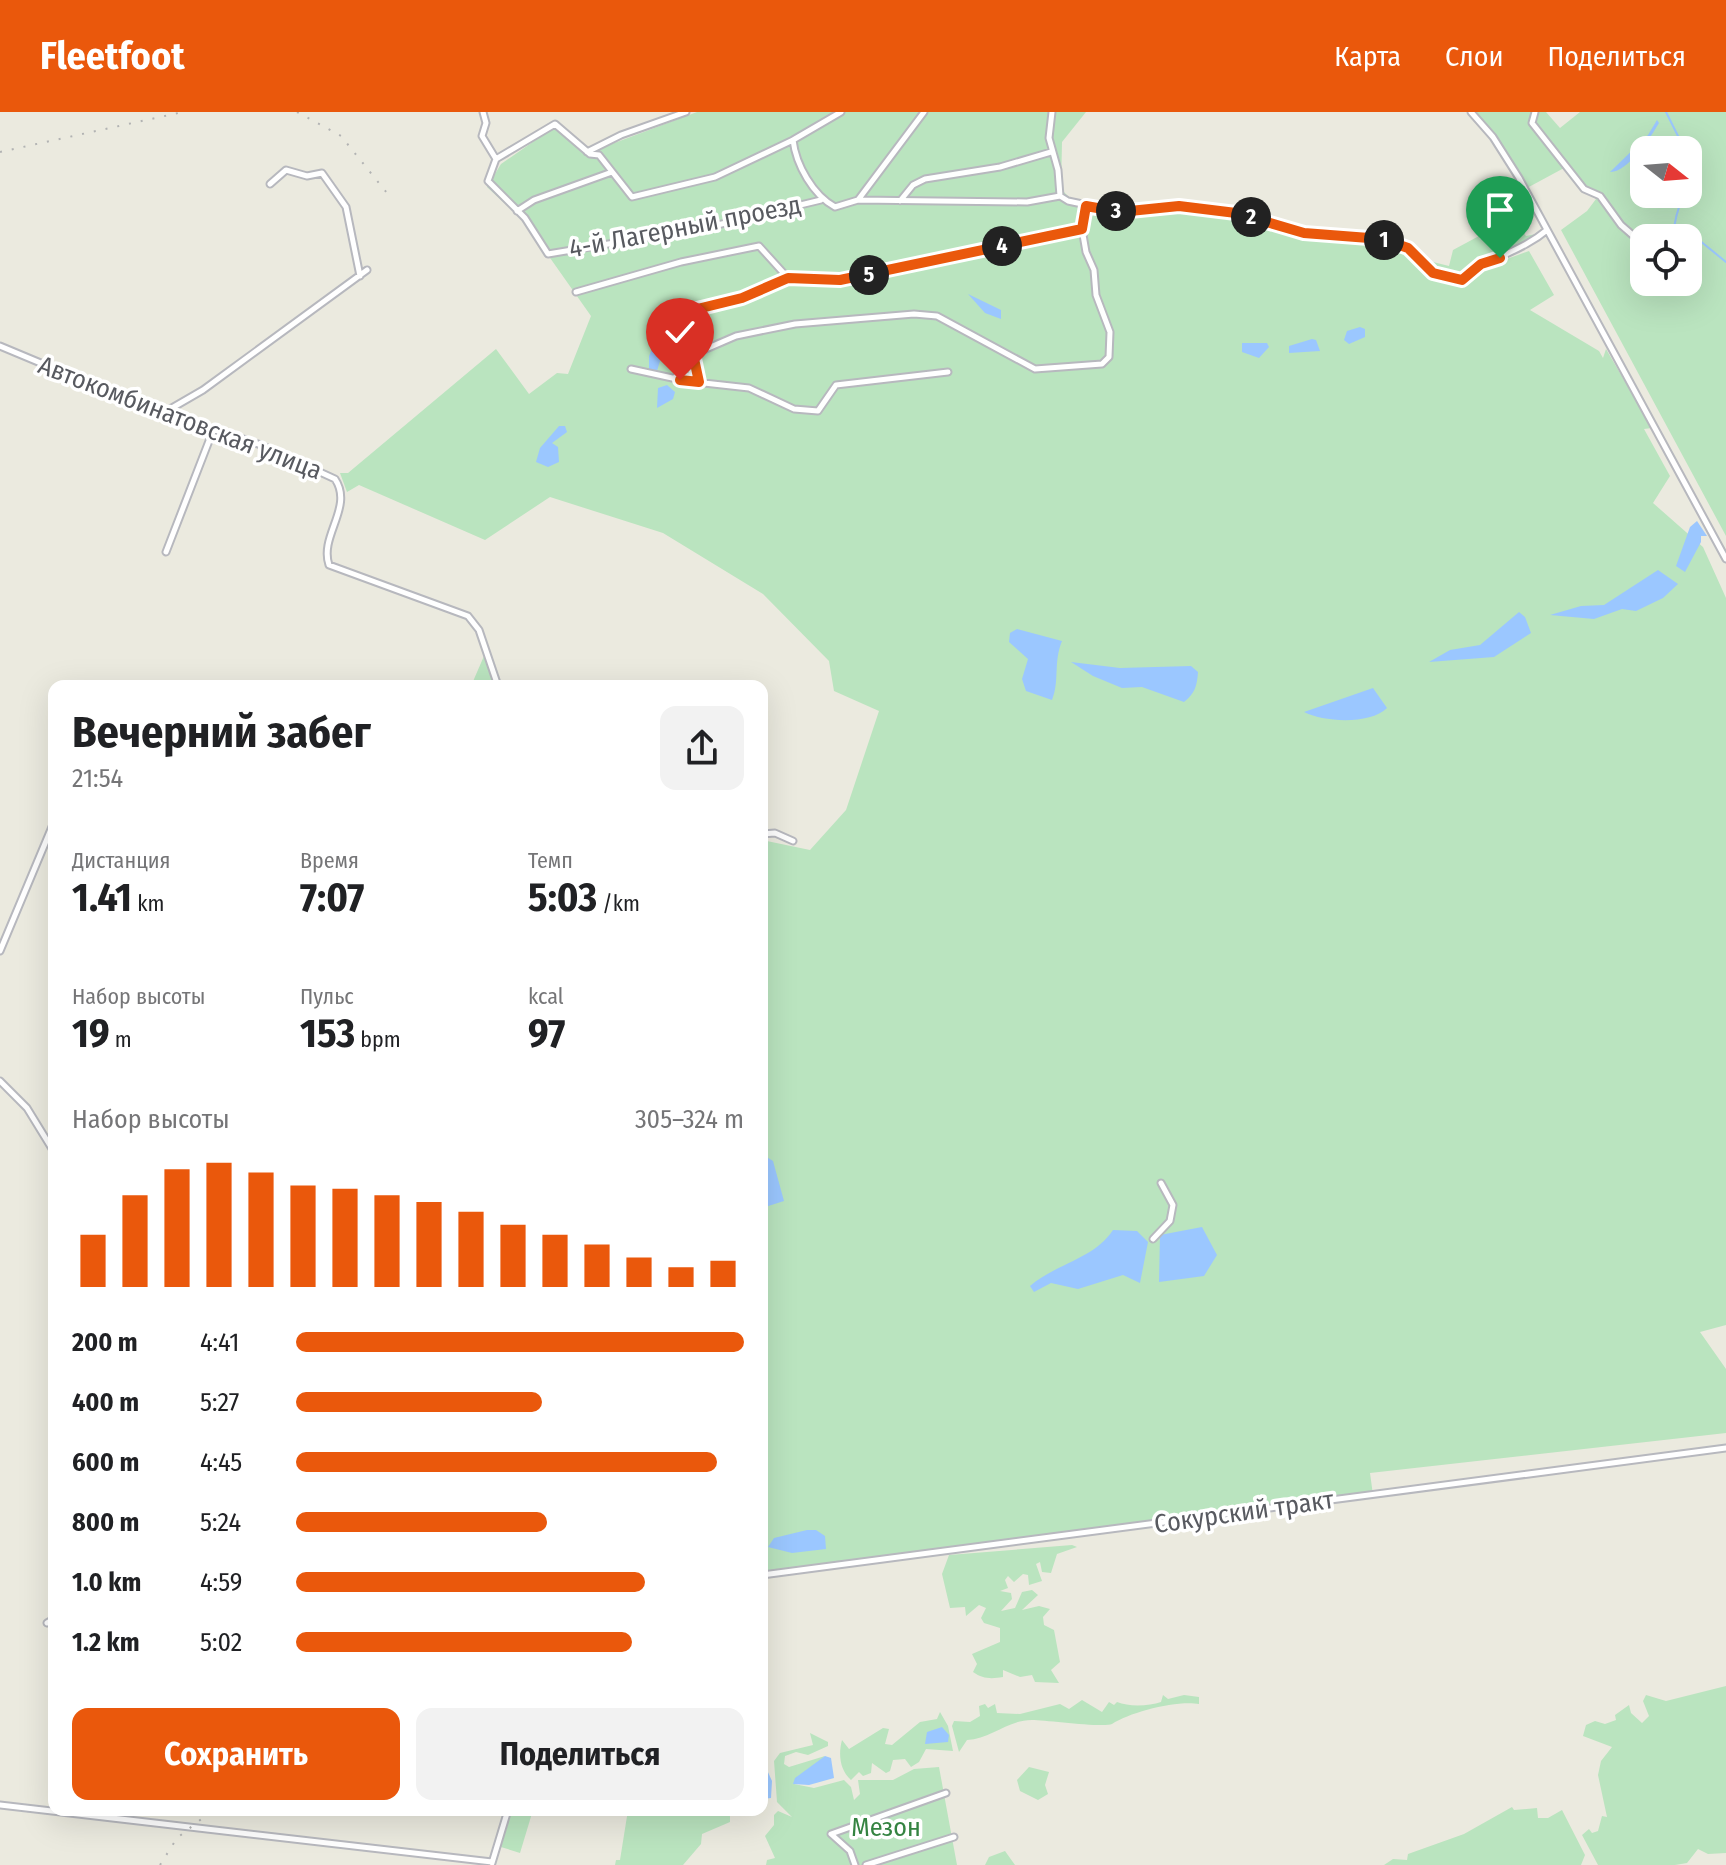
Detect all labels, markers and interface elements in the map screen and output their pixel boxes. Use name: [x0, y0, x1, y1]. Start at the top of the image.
text: Fleetfoot: [40, 33, 185, 79]
text: Карта: [1334, 40, 1401, 73]
text: Слои: [1445, 40, 1503, 73]
text: Поделиться: [1547, 40, 1686, 73]
north arrow: [1630, 136, 1702, 208]
map controls: [1630, 136, 1702, 296]
pin: [1466, 176, 1534, 258]
icon: arrive: [1478, 188, 1522, 232]
street label: 4-й Лагерный проезд: [566, 189, 804, 265]
pin: 3: [1096, 191, 1136, 231]
text: 3: [1111, 197, 1121, 224]
pin: 2: [1231, 197, 1271, 237]
text: 2: [1246, 203, 1256, 230]
pin: 1: [1364, 220, 1404, 260]
button: locate: [1630, 224, 1702, 296]
pin: 4: [982, 226, 1022, 266]
text: 1: [1379, 226, 1389, 253]
text: 4: [996, 232, 1008, 259]
pin: 5: [849, 255, 889, 295]
text: 5: [864, 261, 874, 288]
pin: [646, 298, 714, 380]
icon: check: [658, 310, 702, 354]
street label: Автокомбинатовская улица: [34, 350, 326, 486]
text: Вечерний забег: [72, 706, 371, 759]
button: share: [660, 706, 744, 790]
text: 21:54: [72, 763, 123, 794]
text: Дистанция: [72, 847, 171, 874]
text: Время: [300, 847, 359, 874]
text: Темп: [528, 847, 573, 874]
text: 1.41: [72, 874, 132, 922]
text: 7:07: [300, 874, 364, 922]
text: 5:03: [528, 874, 597, 922]
text: km: [132, 890, 164, 917]
text: /km: [597, 890, 640, 917]
text: Набор высоты: [72, 983, 205, 1010]
text: Пульс: [300, 983, 354, 1010]
text: kcal: [528, 983, 564, 1010]
text: 19: [72, 1010, 110, 1058]
text: 153: [300, 1010, 355, 1058]
text: 97: [528, 1010, 565, 1058]
text: m: [110, 1026, 132, 1053]
text: bpm: [355, 1026, 401, 1053]
text: Набор высоты: [72, 1104, 230, 1135]
text: 305–324 m: [635, 1104, 744, 1135]
text: 200 m: [72, 1327, 138, 1358]
text: 4:41: [200, 1327, 239, 1358]
text: 400 m: [72, 1387, 139, 1418]
text: 5:27: [200, 1387, 239, 1418]
text: 600 m: [72, 1447, 139, 1478]
text: 4:45: [200, 1447, 242, 1478]
street label: Сокурский тракт: [1152, 1484, 1336, 1540]
text: 800 m: [72, 1507, 139, 1538]
text: 5:24: [200, 1507, 241, 1538]
text: 1.0 km: [72, 1567, 141, 1598]
text: 4:59: [200, 1567, 242, 1598]
text: 1.2 km: [72, 1627, 139, 1658]
text: 5:02: [200, 1627, 242, 1658]
button: Сохранить: [72, 1708, 400, 1800]
button: Поделиться: [416, 1708, 744, 1800]
park label: Мезон: [851, 1812, 921, 1843]

